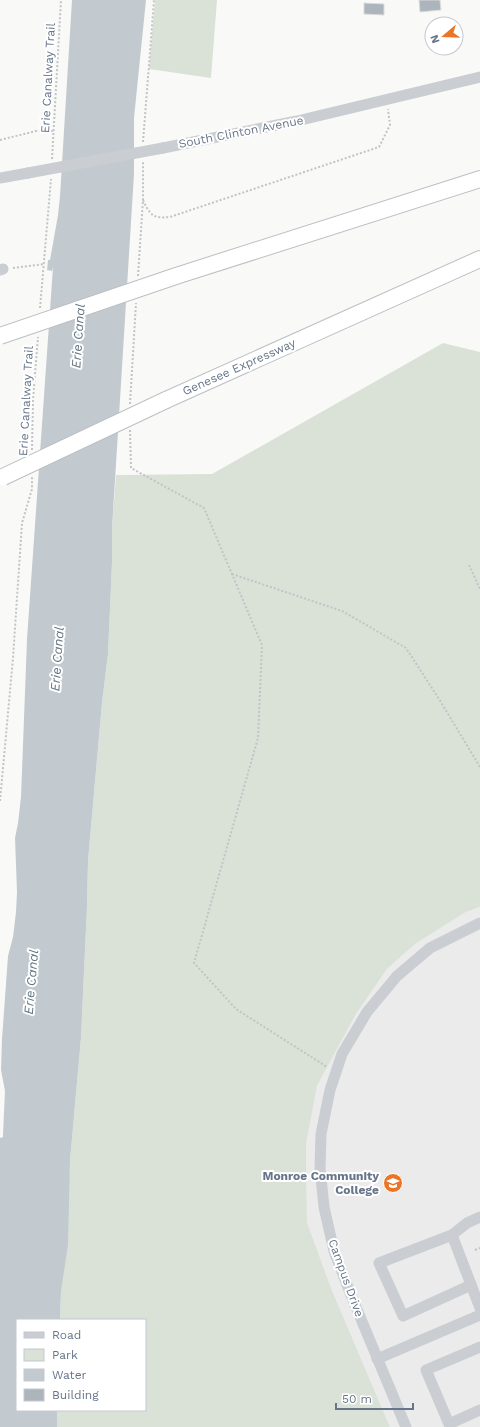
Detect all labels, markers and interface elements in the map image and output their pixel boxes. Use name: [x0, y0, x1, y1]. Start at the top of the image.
north arrow: [424, 16, 464, 56]
street label: Erie Canalway Trail: [38, 22, 58, 133]
text: N: [428, 33, 442, 45]
street label: South Clinton Avenue: [177, 113, 305, 151]
water label: Erie Canal: [68, 303, 88, 369]
street label: Genesee Expressway: [180, 335, 298, 398]
street label: Erie Canalway Trail: [16, 345, 36, 456]
water label: Erie Canal: [47, 626, 67, 692]
water label: Erie Canal: [21, 949, 41, 1015]
place label: Monroe Community College: [263, 1169, 379, 1197]
school or university icon: Monroe Community College: [382, 1172, 404, 1194]
street label: Campus Drive: [325, 1237, 367, 1319]
legend: [16, 1319, 146, 1411]
text: Road: [52, 1328, 81, 1342]
text: Park: [52, 1348, 78, 1362]
text: Water: [52, 1368, 87, 1382]
scale bar: [336, 1385, 413, 1411]
text: Building: [52, 1388, 99, 1402]
text: 50 m: [342, 1392, 372, 1406]

